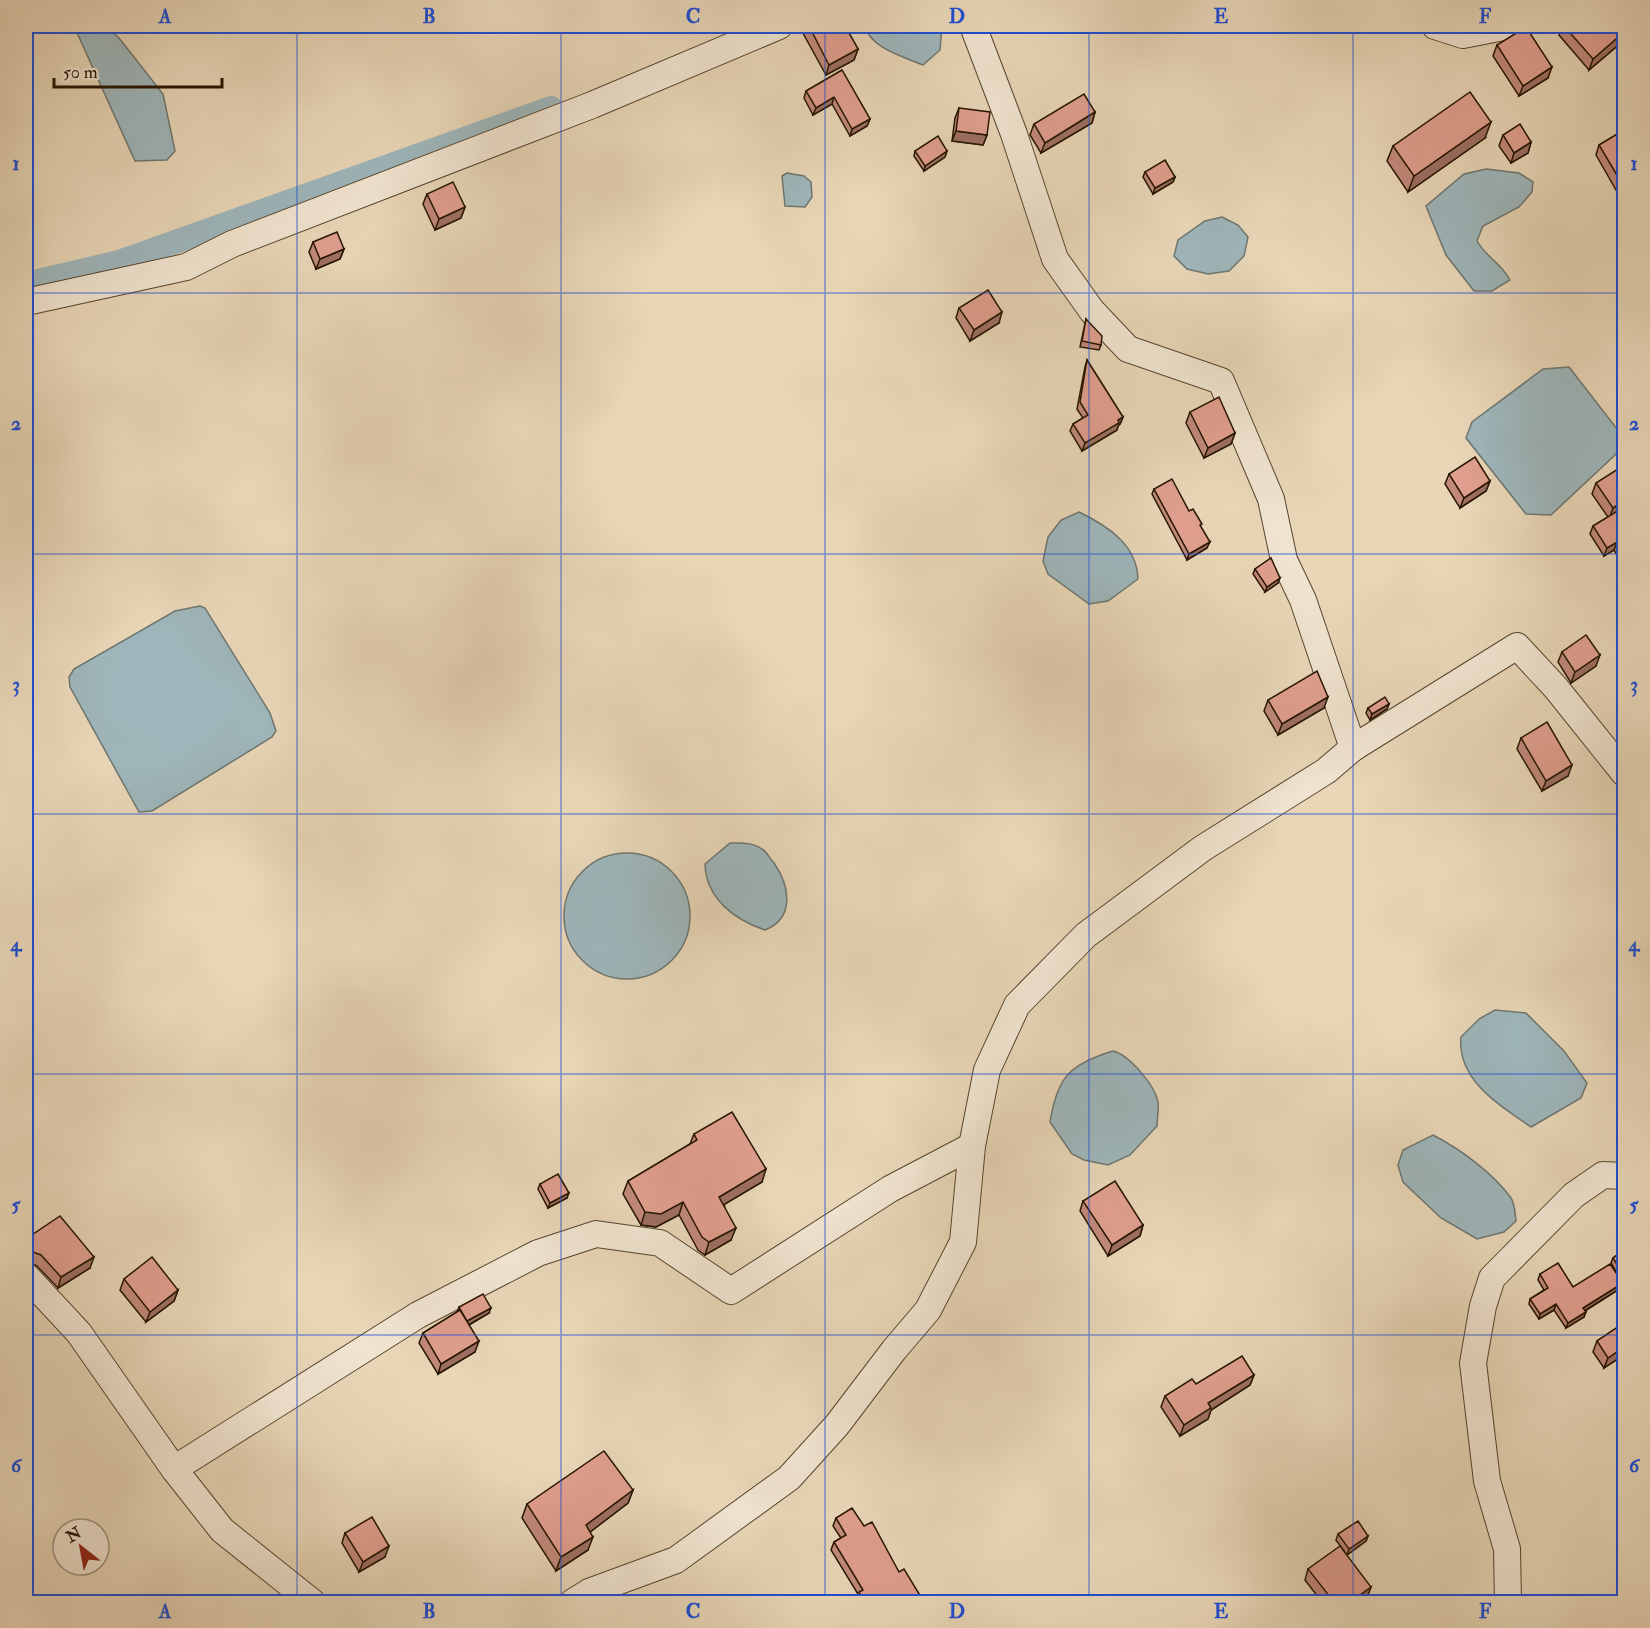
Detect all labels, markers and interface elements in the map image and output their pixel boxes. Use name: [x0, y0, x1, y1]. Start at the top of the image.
text: A: [158, 4, 172, 29]
text: B: [422, 4, 436, 29]
text: C: [686, 4, 700, 29]
text: D: [949, 4, 965, 29]
text: E: [1214, 4, 1229, 29]
text: F: [1479, 4, 1492, 29]
scale bar: [54, 51, 222, 89]
text: 50 m: [63, 61, 98, 84]
text: 1: [12, 151, 20, 176]
text: 1: [1630, 151, 1638, 176]
text: 2: [11, 411, 21, 436]
text: 2: [1629, 411, 1639, 436]
text: 3: [12, 672, 20, 697]
text: 3: [1630, 672, 1638, 697]
text: 4: [10, 932, 23, 957]
text: 4: [1628, 932, 1641, 957]
text: 5: [12, 1192, 22, 1217]
text: 5: [1630, 1192, 1640, 1217]
text: 6: [11, 1453, 23, 1478]
text: 6: [1629, 1453, 1641, 1478]
north arrow: [51, 1517, 111, 1577]
text: N: [62, 1522, 86, 1548]
text: A: [158, 1599, 172, 1624]
text: B: [422, 1599, 436, 1624]
text: C: [686, 1599, 700, 1624]
text: D: [949, 1599, 965, 1624]
text: E: [1214, 1599, 1229, 1624]
text: F: [1479, 1599, 1492, 1624]

